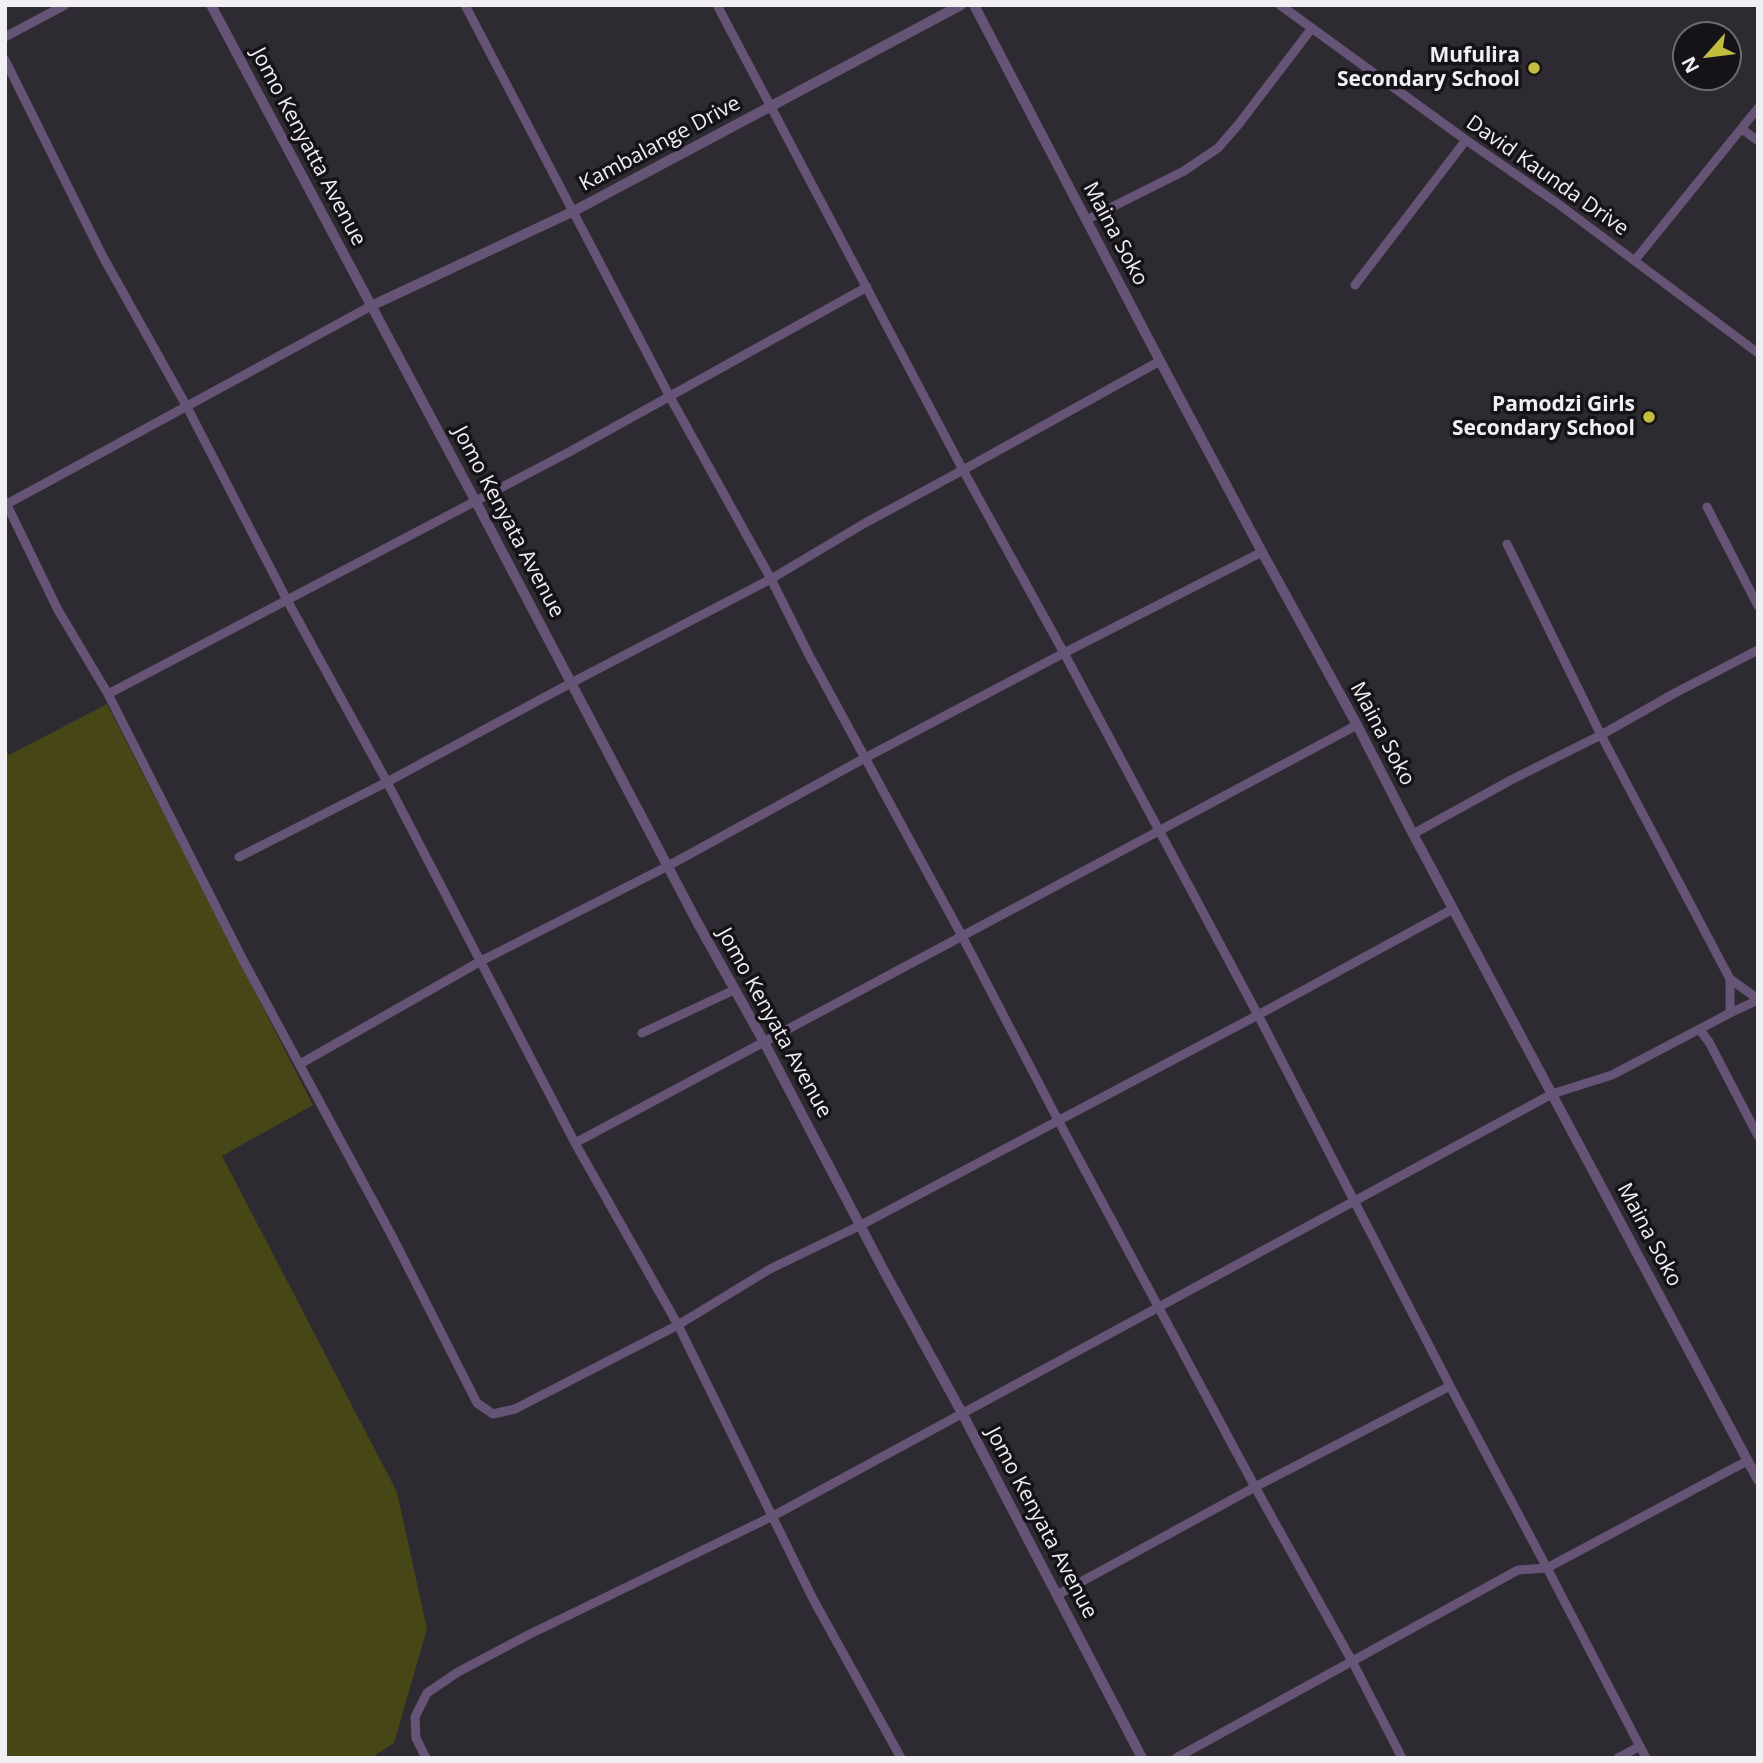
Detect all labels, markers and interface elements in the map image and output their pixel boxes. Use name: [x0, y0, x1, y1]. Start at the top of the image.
north arrow: [1672, 21, 1742, 91]
place label: Mufulira Secondary School: [1337, 43, 1520, 93]
street label: Jomo Kenyatta Avenue: [245, 44, 371, 250]
text: N: [1675, 52, 1705, 78]
marker: Mufulira Secondary School: [1526, 60, 1542, 76]
street label: Kambalange Drive: [575, 91, 745, 197]
street label: David Kaunda Drive: [1461, 110, 1633, 242]
street label: Maina Soko: [1077, 178, 1153, 290]
place label: Pamodzi Girls Secondary School: [1452, 392, 1635, 442]
marker: Pamodzi Girls Secondary School: [1641, 409, 1657, 425]
street label: Jomo Kenyata Avenue: [447, 422, 569, 622]
street label: Maina Soko: [1344, 678, 1420, 790]
street label: Jomo Kenyata Avenue: [711, 924, 837, 1122]
street label: Maina Soko: [1611, 1179, 1687, 1291]
street label: Jomo Kenyata Avenue: [980, 1423, 1102, 1623]

